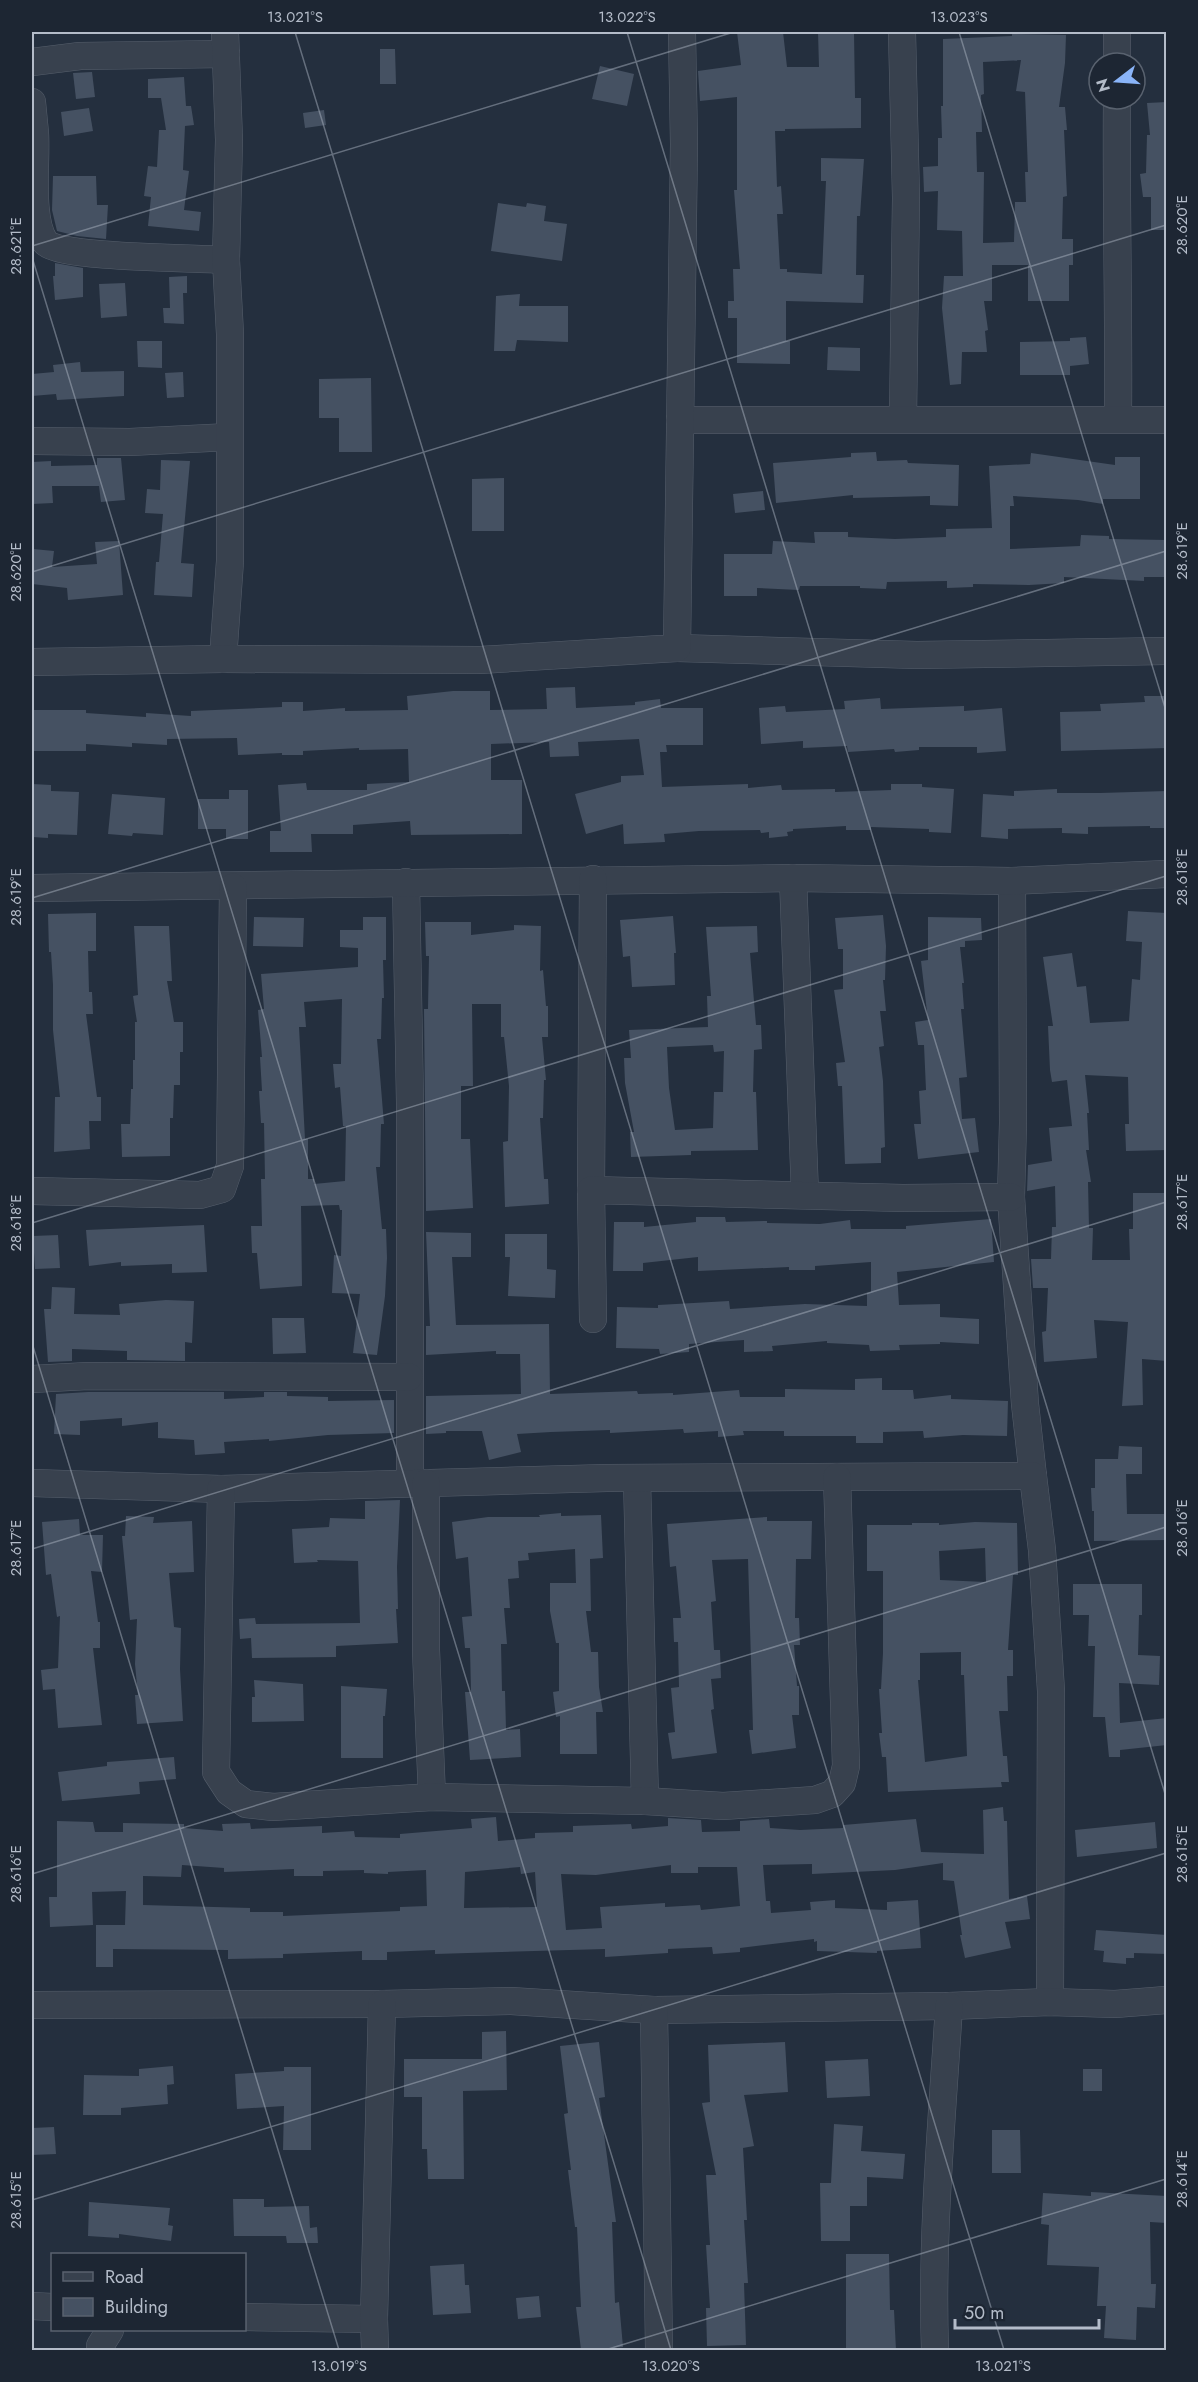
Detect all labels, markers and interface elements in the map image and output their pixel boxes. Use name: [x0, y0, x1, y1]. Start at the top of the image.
text: 13.021°S: [267, 6, 323, 28]
text: 13.022°S: [598, 6, 656, 28]
text: 13.023°S: [930, 6, 988, 28]
north arrow: [1087, 51, 1147, 111]
text: N: [1090, 76, 1116, 95]
text: 28.620°E: [1171, 195, 1193, 255]
text: 28.621°E: [5, 217, 27, 275]
text: 28.619°E: [1171, 522, 1193, 580]
text: 28.620°E: [5, 542, 27, 602]
text: 28.618°E: [1171, 848, 1193, 906]
text: 28.619°E: [5, 868, 27, 926]
text: 28.617°E: [1171, 1174, 1193, 1230]
text: 28.618°E: [5, 1194, 27, 1252]
text: 28.616°E: [1171, 1499, 1193, 1557]
text: 28.617°E: [5, 1520, 27, 1576]
text: 28.615°E: [1171, 1825, 1193, 1883]
text: 28.616°E: [5, 1845, 27, 1903]
text: 28.614°E: [1171, 2150, 1193, 2208]
text: 28.615°E: [5, 2171, 27, 2229]
legend: [51, 2253, 246, 2331]
text: Road: [105, 2264, 144, 2290]
scale bar: [955, 2292, 1099, 2330]
text: Building: [105, 2294, 168, 2320]
text: 50 m: [964, 2300, 1004, 2326]
text: 13.019°S: [311, 2355, 367, 2377]
text: 13.020°S: [642, 2355, 700, 2377]
text: 13.021°S: [975, 2355, 1031, 2377]

